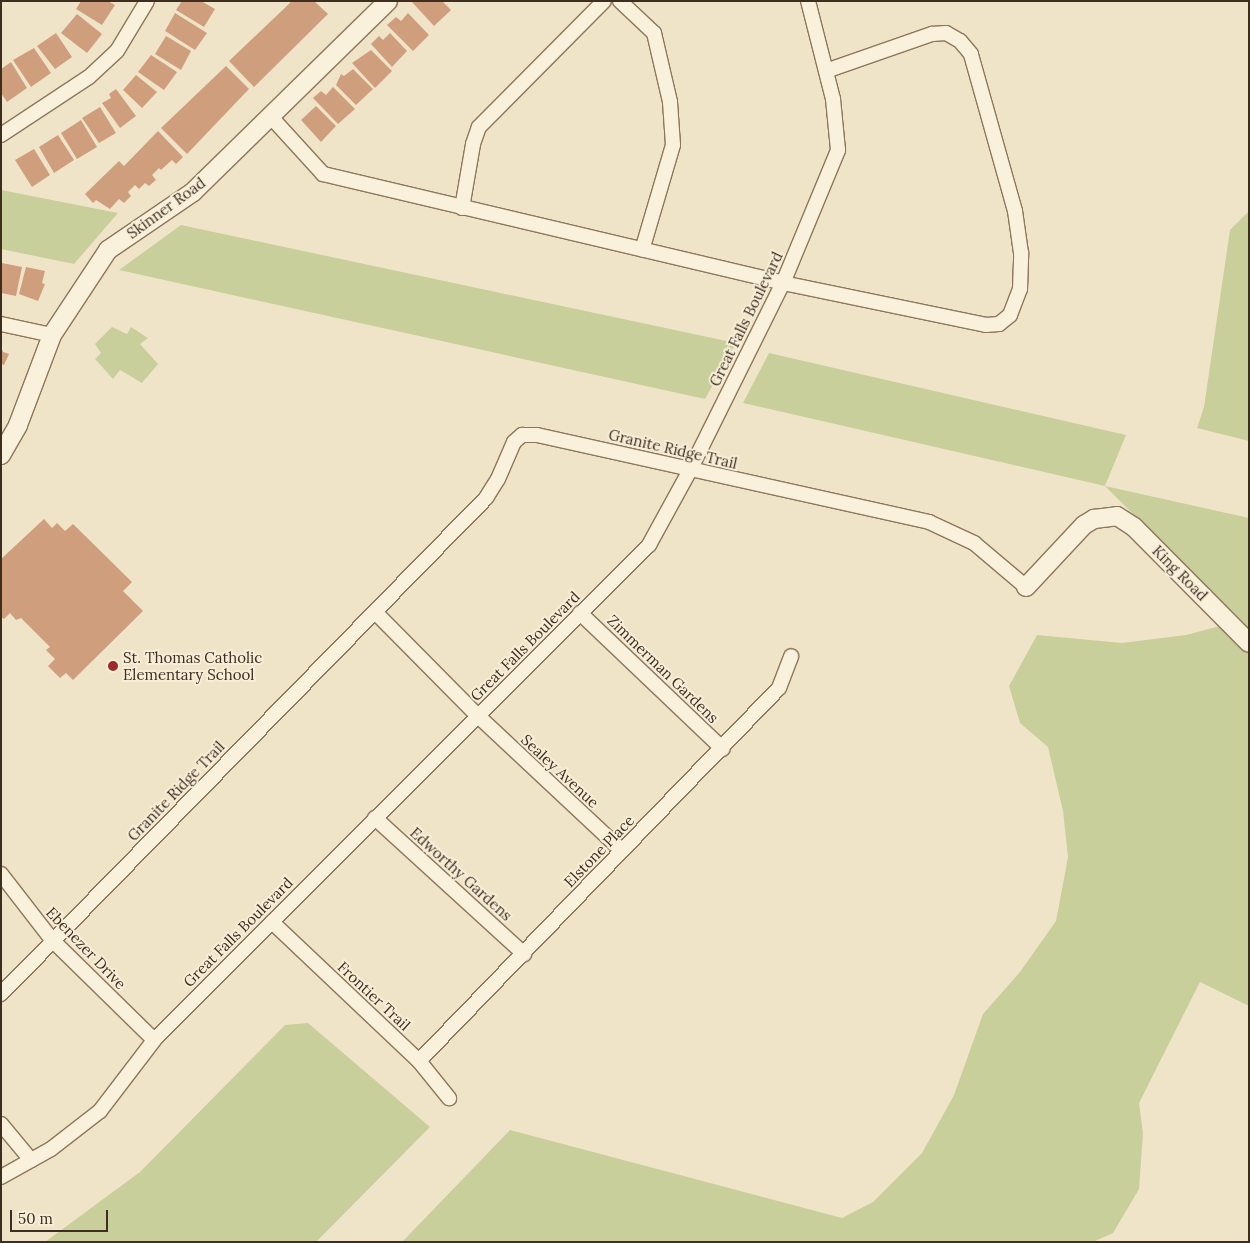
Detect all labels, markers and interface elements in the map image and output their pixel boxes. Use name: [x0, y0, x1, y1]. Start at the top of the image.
street label: Skinner Road: [123, 174, 209, 242]
street label: Great Falls Boulevard: [706, 249, 786, 389]
street label: Granite Ridge Trail: [607, 425, 739, 473]
street label: King Road: [1149, 542, 1211, 604]
street label: Great Falls Boulevard: [467, 588, 583, 704]
street label: Zimmerman Gardens: [604, 611, 722, 727]
place label: St. Thomas Catholic Elementary School: [123, 648, 262, 683]
marker: St. Thomas Catholic Elementary School: [107, 660, 119, 672]
street label: Sealey Avenue: [518, 731, 602, 811]
street label: Granite Ridge Trail: [124, 737, 228, 845]
street label: Elstone Place: [560, 811, 638, 891]
street label: Edworthy Gardens: [406, 824, 516, 924]
street label: Great Falls Boulevard: [180, 874, 296, 990]
street label: Ebenezer Drive: [42, 903, 130, 993]
street label: Frontier Trail: [334, 958, 414, 1034]
scale bar: [12, 1200, 110, 1232]
text: 50 m: [18, 1209, 53, 1228]

